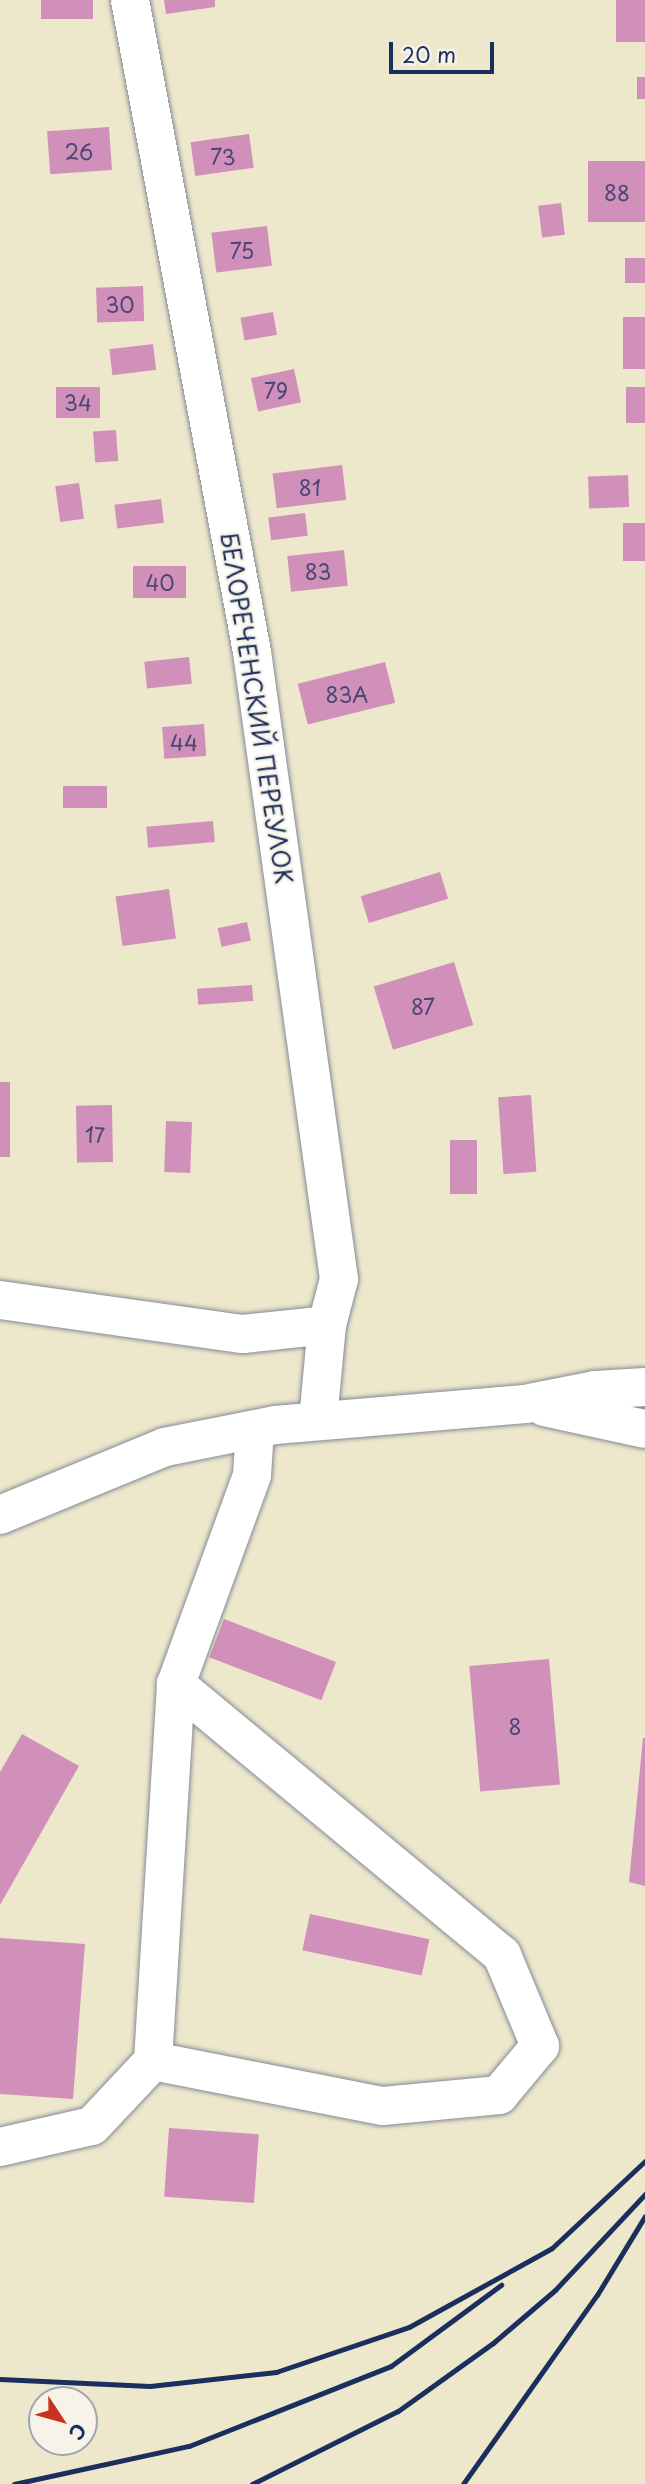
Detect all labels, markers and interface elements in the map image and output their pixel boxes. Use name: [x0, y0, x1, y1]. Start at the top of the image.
scale bar: [393, 28, 498, 72]
text: 20 m: [402, 38, 456, 70]
house number: 26: [65, 138, 93, 164]
house number: 73: [210, 143, 236, 169]
house number: 88: [604, 179, 630, 205]
house number: 75: [230, 237, 254, 263]
house number: 30: [105, 291, 135, 317]
house number: 79: [264, 377, 288, 403]
house number: 34: [64, 389, 92, 415]
house number: 81: [299, 474, 321, 500]
street label: БЕЛОРЕЧЕНСКИЙ ПЕРЕУЛОК: [215, 530, 299, 886]
house number: 83: [305, 558, 331, 584]
house number: 40: [145, 569, 175, 595]
house number: 83А: [326, 681, 368, 707]
house number: 44: [170, 729, 198, 755]
house number: 87: [411, 993, 435, 1019]
house number: 17: [85, 1121, 105, 1147]
house number: 8: [508, 1713, 522, 1739]
north arrow: [28, 2386, 98, 2456]
text: С: [63, 2418, 94, 2446]

